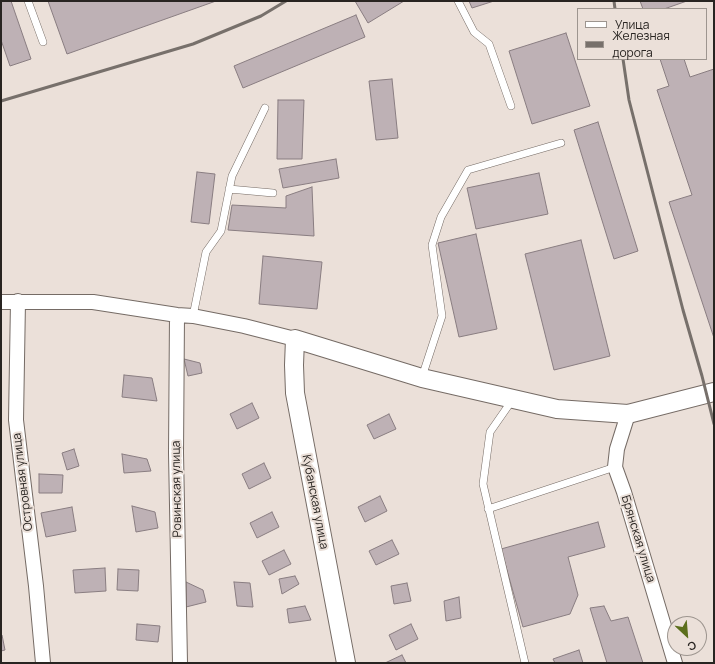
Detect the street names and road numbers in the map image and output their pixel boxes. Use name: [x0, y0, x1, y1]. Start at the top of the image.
street label: Островная улица: [10, 432, 36, 532]
street label: Ровинская улица: [169, 440, 185, 538]
street label: Кубанская улица: [299, 454, 331, 550]
street label: Брянская улица: [618, 494, 658, 584]

